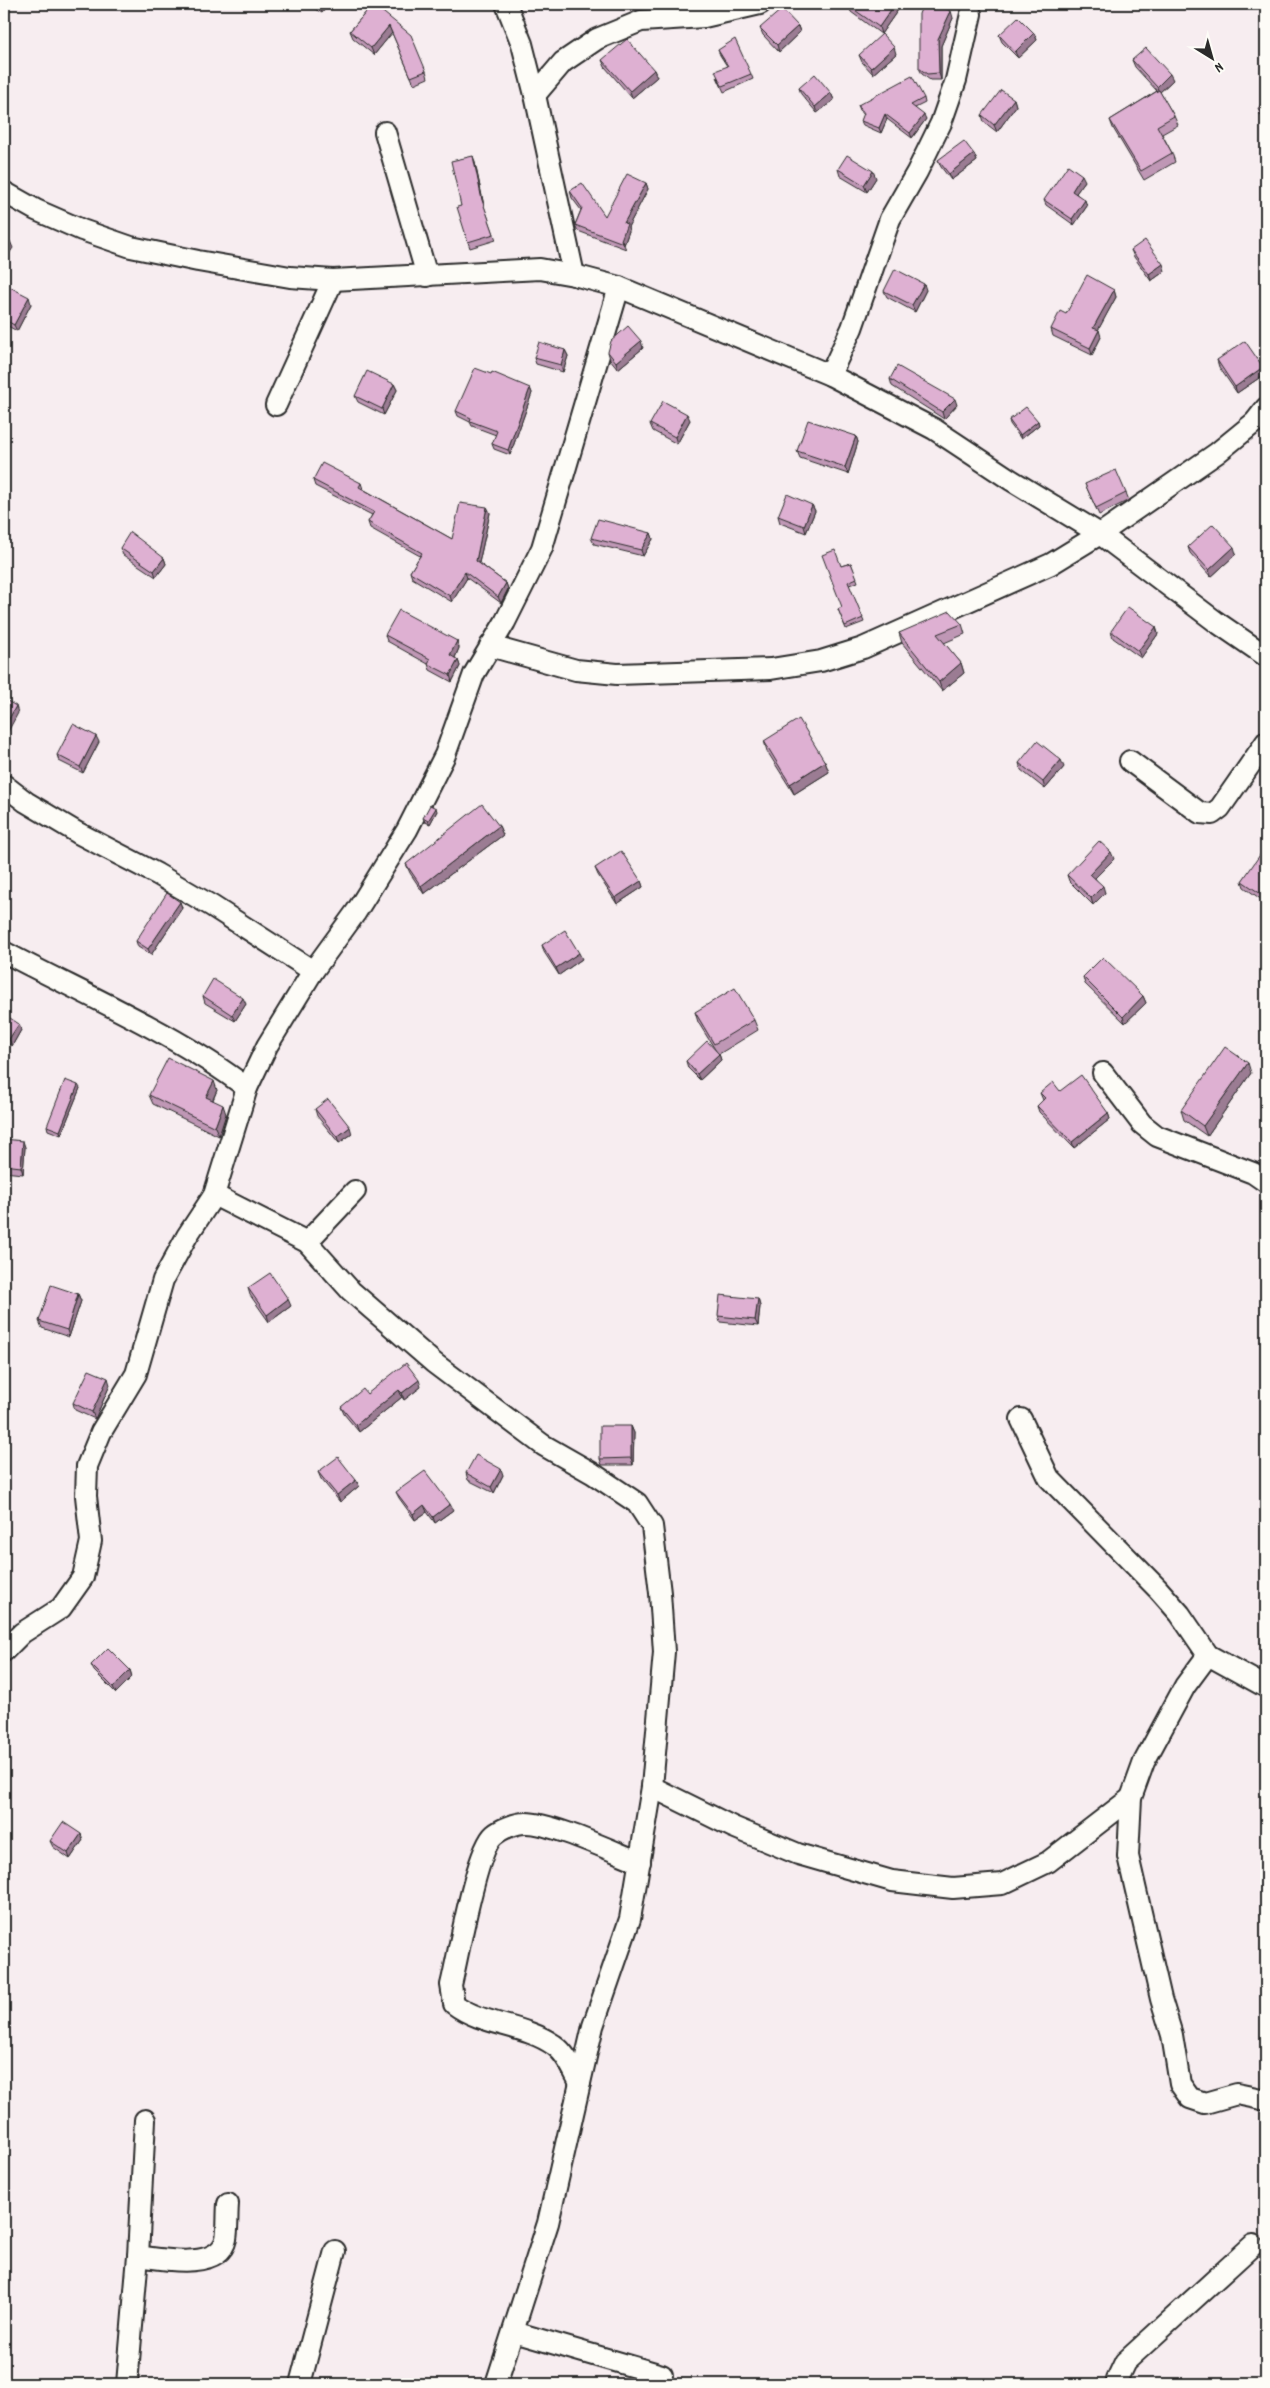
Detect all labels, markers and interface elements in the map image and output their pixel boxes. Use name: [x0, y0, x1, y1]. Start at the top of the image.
north arrow: [1188, 32, 1238, 82]
text: N: [1210, 57, 1227, 77]

